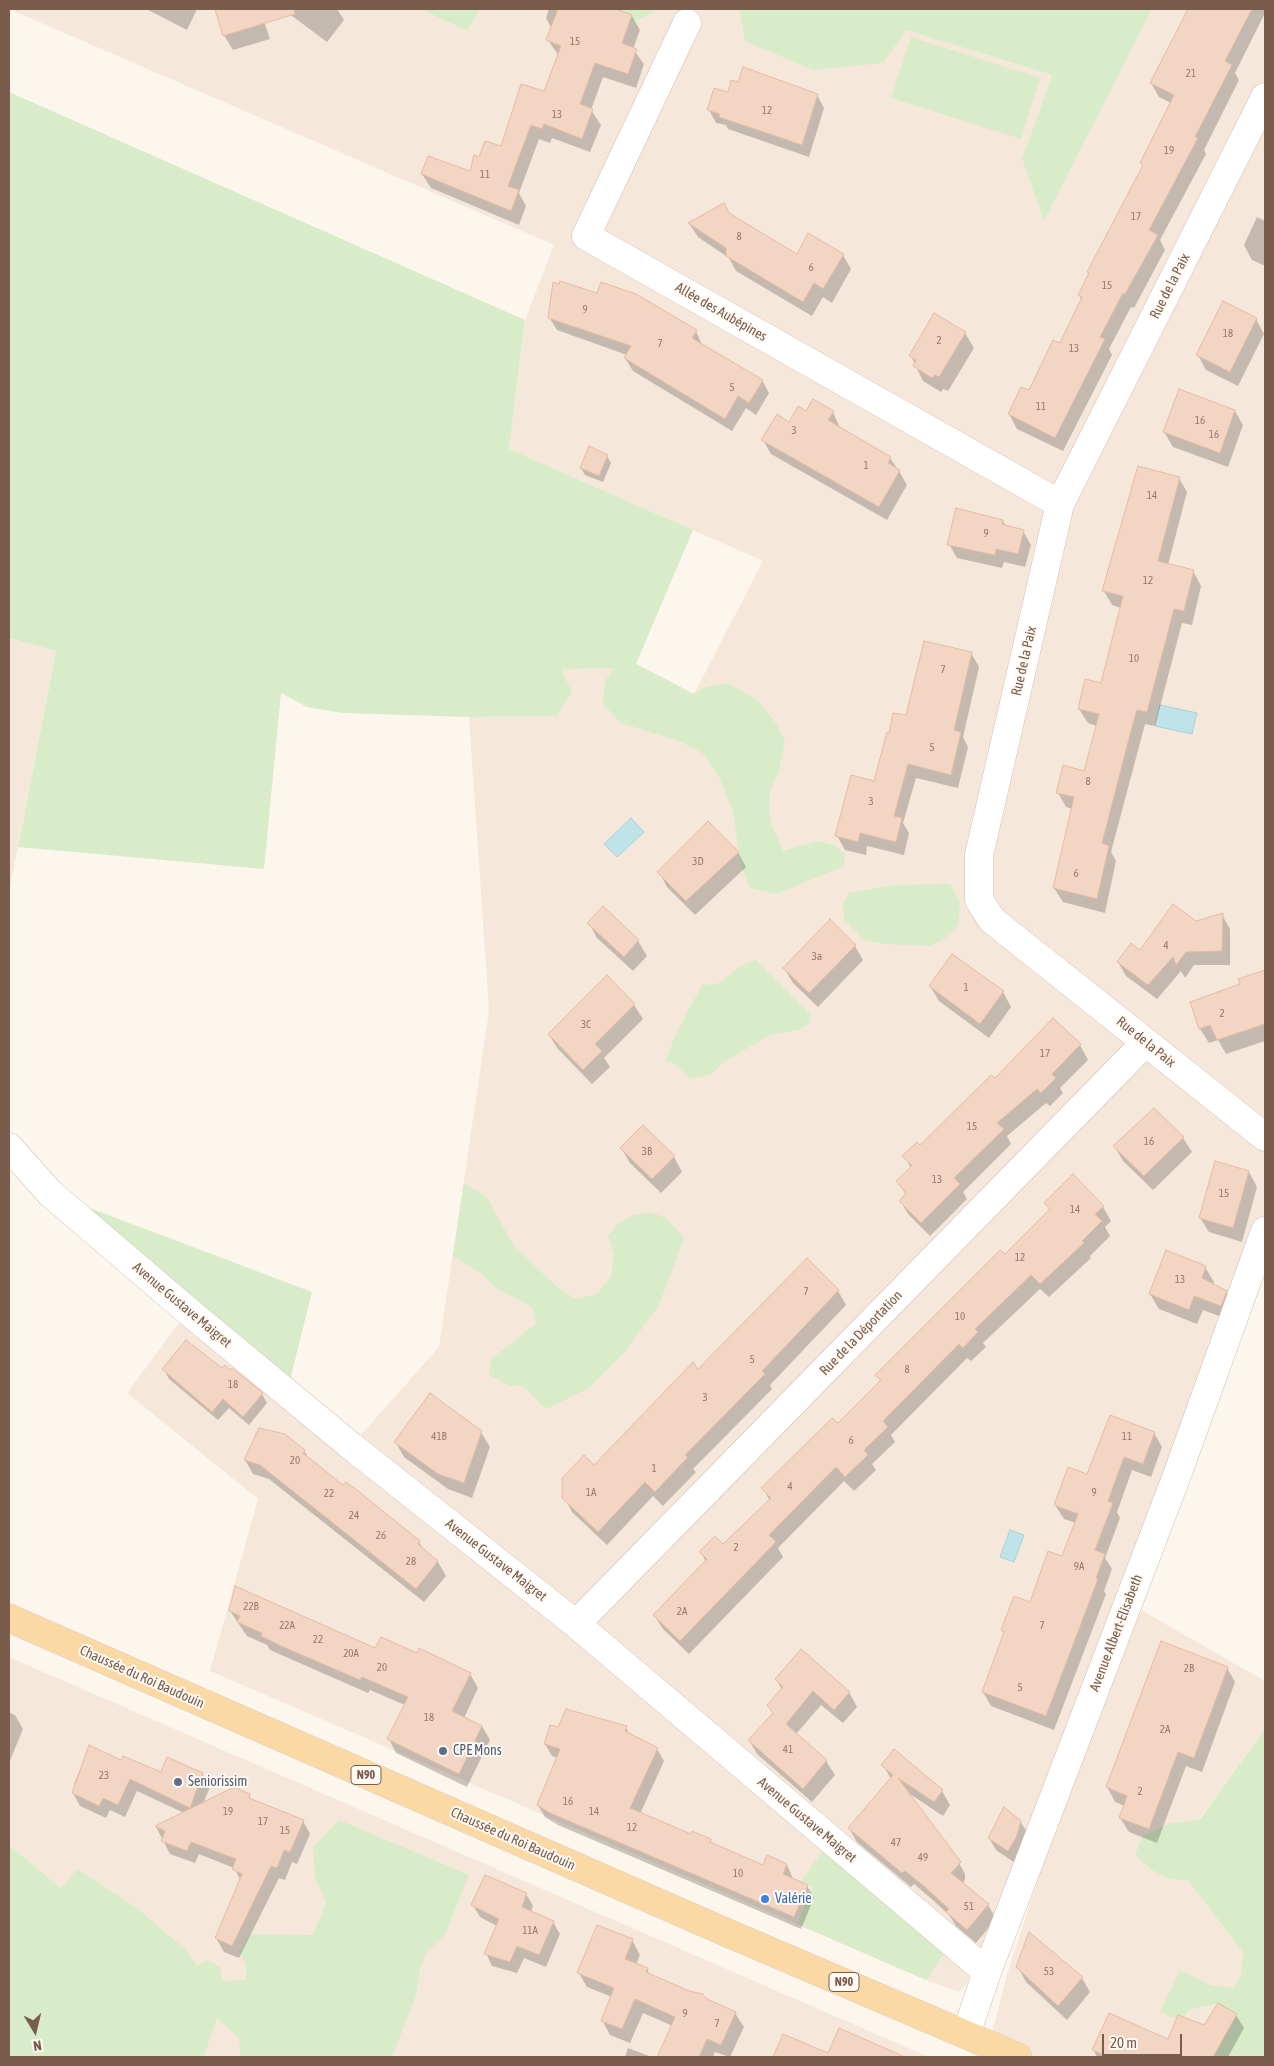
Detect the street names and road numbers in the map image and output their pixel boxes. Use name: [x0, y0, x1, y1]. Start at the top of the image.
street label: Rue de la Paix: [1146, 251, 1194, 321]
street label: Allée des Aubépines: [672, 279, 770, 345]
street label: Rue de la Paix: [1008, 624, 1040, 698]
street label: Rue de la Paix: [1113, 1013, 1179, 1071]
street label: Avenue Gustave Maigret: [129, 1259, 235, 1351]
street label: Rue de la Déportation: [816, 1287, 906, 1379]
street label: Avenue Gustave Maigret: [442, 1515, 550, 1605]
street label: Avenue Albert-Elisabeth: [1086, 1572, 1146, 1694]
street label: Chaussée du Roi Baudouin: [77, 1642, 207, 1712]
road number: N90: [351, 1766, 381, 1784]
street label: Avenue Gustave Maigret: [754, 1774, 860, 1866]
street label: Chaussée du Roi Baudouin: [448, 1804, 578, 1874]
road number: N90: [829, 1972, 859, 1991]

